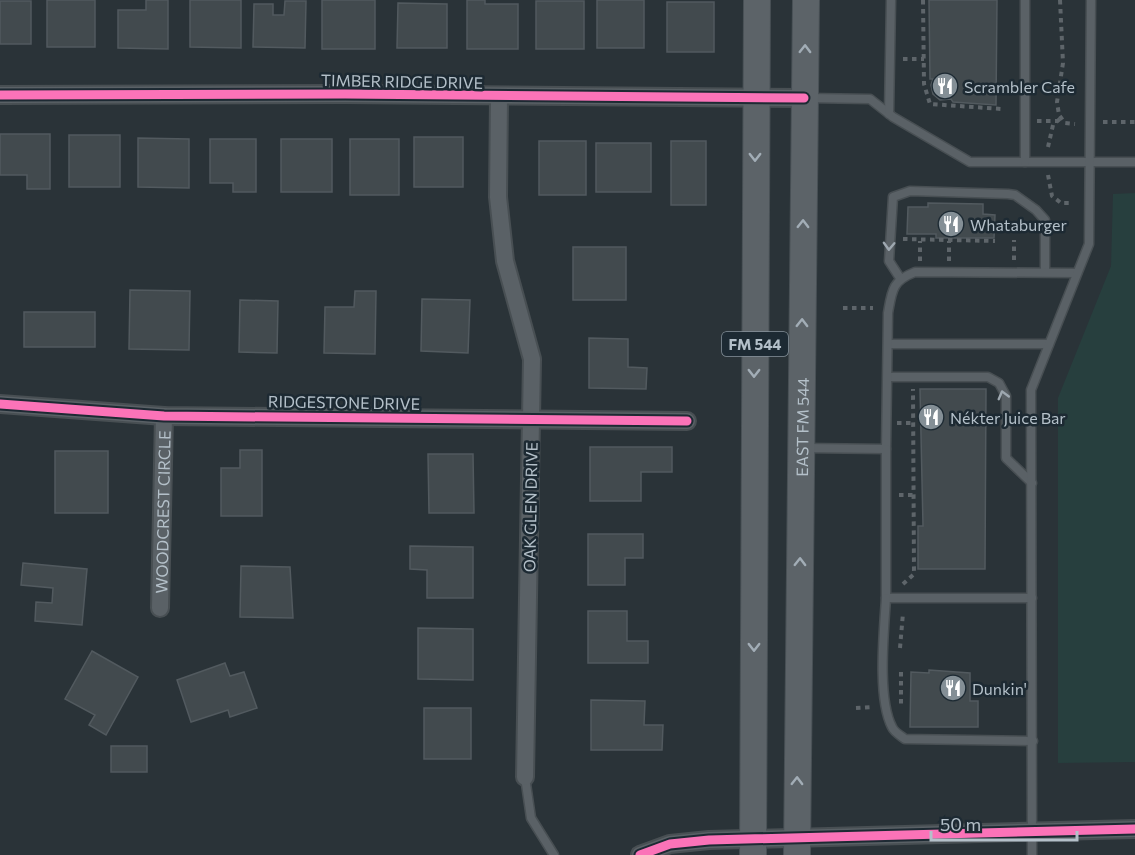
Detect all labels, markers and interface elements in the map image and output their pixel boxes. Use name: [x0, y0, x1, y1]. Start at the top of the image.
one-way arrow: [799, 45, 811, 54]
street label: TIMBER RIDGE DRIVE: [321, 70, 483, 92]
restaurant icon: Scrambler Cafe: [930, 71, 960, 101]
place label: Scrambler Cafe: [964, 77, 1075, 96]
one-way arrow: [749, 152, 761, 161]
restaurant icon: Whataburger: [936, 209, 966, 239]
place label: Whataburger: [970, 215, 1068, 234]
one-way arrow: [797, 219, 809, 228]
one-way arrow: [883, 241, 895, 250]
one-way arrow: [796, 318, 808, 327]
road number: FM 544: [722, 332, 788, 356]
one-way arrow: [748, 368, 761, 377]
street label: EAST FM 544: [791, 377, 812, 477]
one-way arrow: [998, 390, 1010, 401]
street label: RIDGESTONE DRIVE: [268, 391, 420, 413]
restaurant icon: Nékter Juice Bar: [916, 402, 946, 432]
place label: Nékter Juice Bar: [950, 408, 1066, 427]
street label: WOODCREST CIRCLE: [151, 430, 173, 594]
street label: OAK GLEN DRIVE: [519, 442, 541, 572]
one-way arrow: [794, 557, 806, 566]
one-way arrow: [748, 643, 760, 652]
restaurant icon: Dunkin': [938, 673, 968, 703]
place label: Dunkin': [972, 679, 1027, 698]
one-way arrow: [791, 777, 804, 786]
scale bar: [931, 804, 1076, 842]
text: 50 m: [940, 813, 981, 835]

